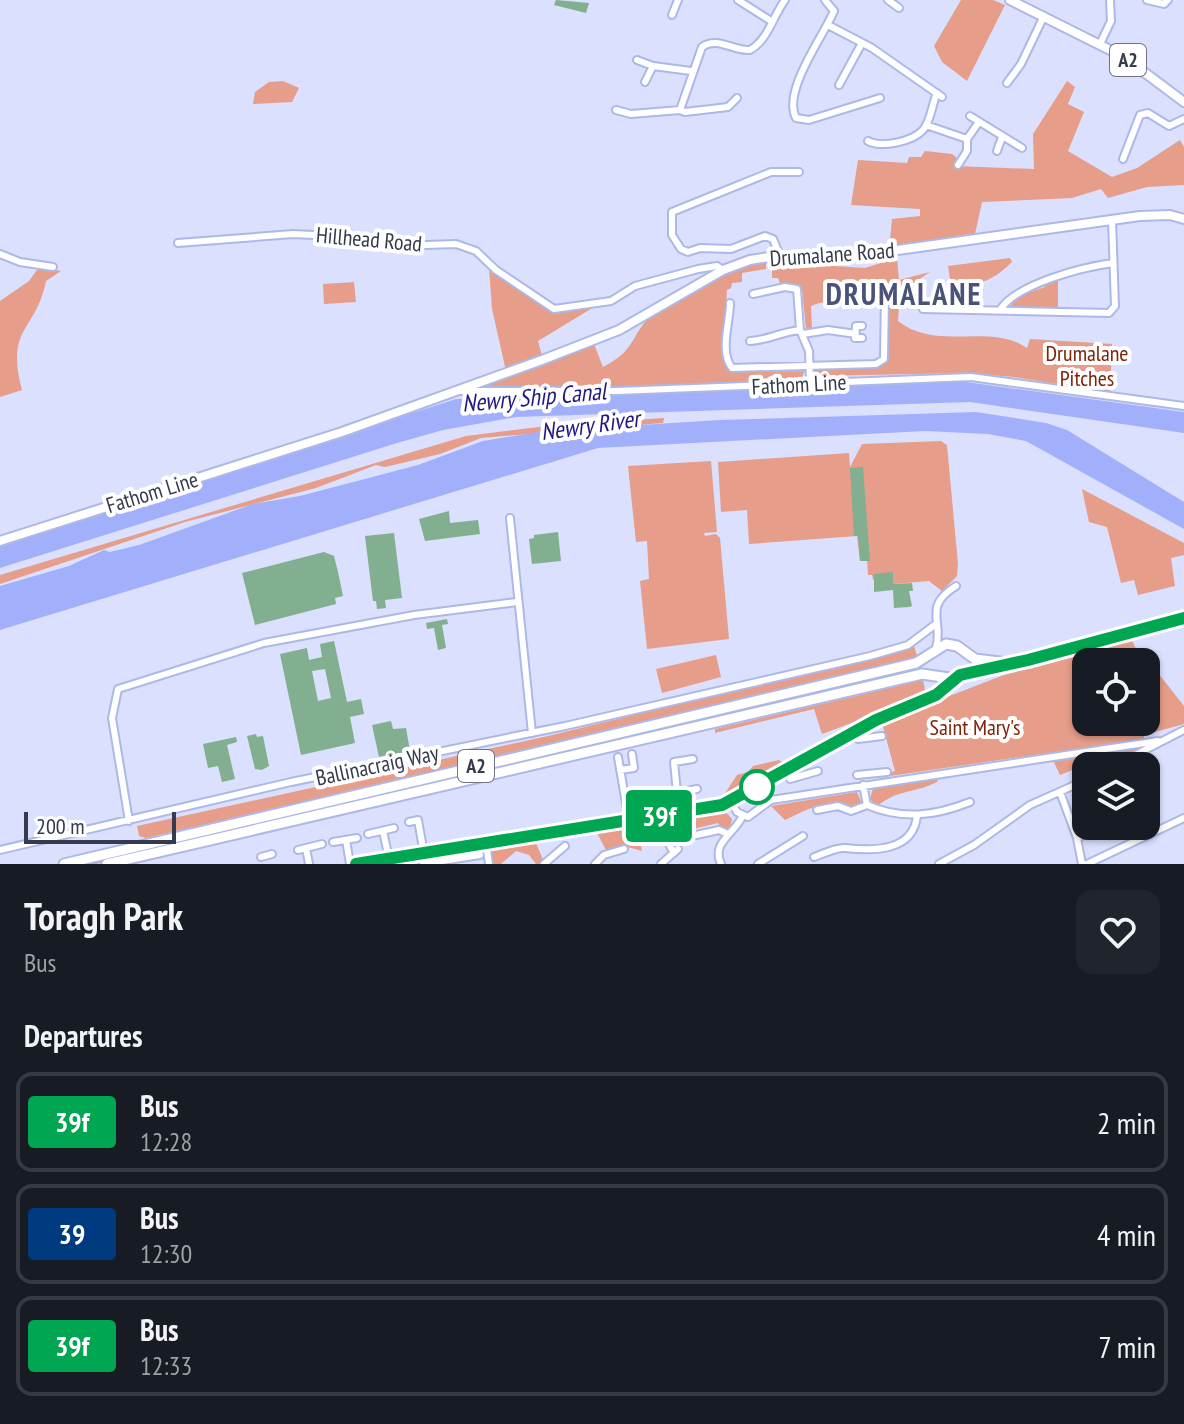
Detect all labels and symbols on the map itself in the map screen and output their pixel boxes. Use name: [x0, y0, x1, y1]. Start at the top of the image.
road number: A2: [1110, 44, 1146, 76]
street label: Hillhead Road: [315, 220, 423, 258]
street label: Drumalane Road: [769, 236, 895, 272]
district label: DRUMALANE: [826, 274, 982, 313]
park label: Drumalane Pitches: [1046, 339, 1128, 392]
street label: Fathom Line: [751, 368, 847, 400]
water label: Newry Ship Canal: [461, 375, 610, 419]
water label: Newry River: [539, 402, 645, 447]
street label: Fathom Line: [103, 465, 201, 519]
park label: Saint Mary's: [930, 713, 1020, 741]
street label: Ballinacraig Way: [313, 738, 442, 792]
road number: A2: [458, 750, 494, 782]
unlabelled marker: [740, 770, 774, 804]
line badge: 39f: [613, 790, 705, 842]
scale bar: [24, 808, 176, 844]

